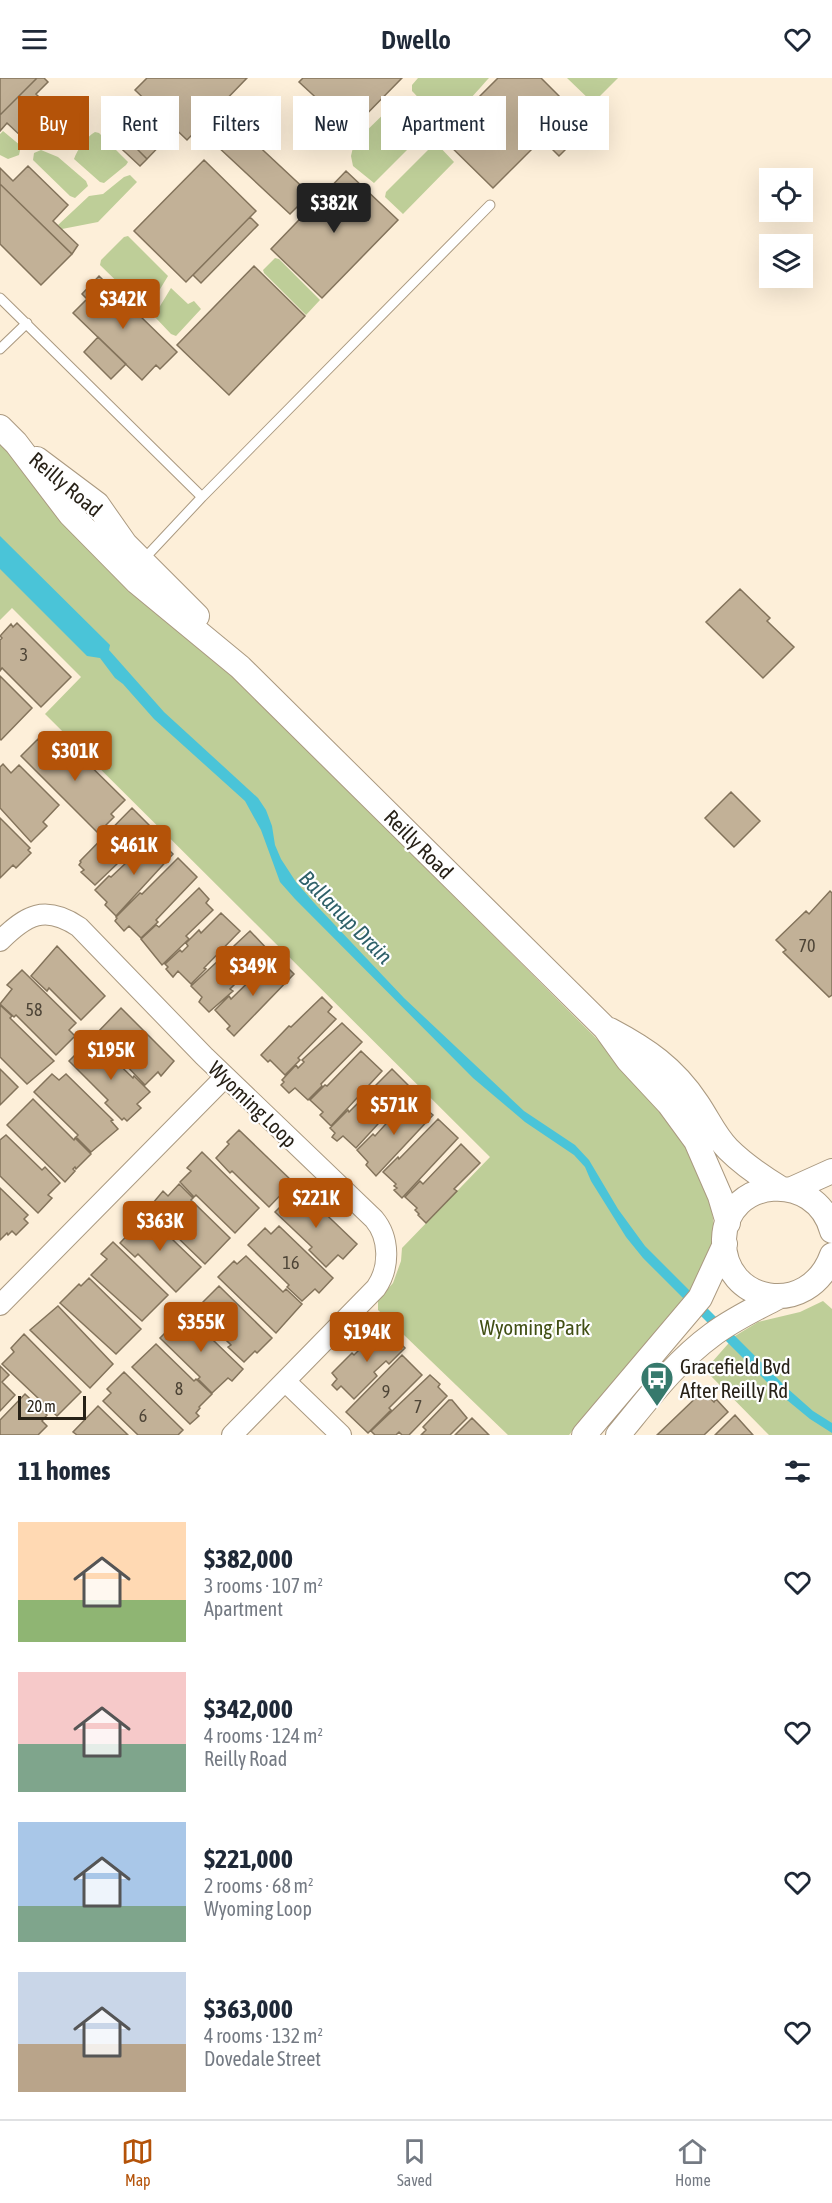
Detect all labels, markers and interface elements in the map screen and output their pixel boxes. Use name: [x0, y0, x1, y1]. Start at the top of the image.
icon: menu: [18, 23, 51, 56]
icon: heart: [781, 23, 814, 56]
text: Dwello: [381, 24, 451, 55]
chip: Buy: [18, 96, 89, 150]
chip: Rent: [101, 96, 179, 150]
chip: Filters: [191, 96, 281, 150]
chip: New: [293, 96, 369, 150]
chip: Apartment: [381, 96, 506, 150]
chip: House: [518, 96, 609, 150]
map controls: [759, 168, 813, 288]
button: locate: [759, 168, 813, 222]
pin: $382K: [292, 183, 376, 234]
text: $382K: [311, 191, 357, 214]
button: layers: [759, 234, 813, 288]
pin: $342K: [81, 279, 165, 330]
text: $342K: [100, 287, 146, 310]
street label: Reilly Road: [25, 447, 107, 521]
house number: 3: [20, 644, 28, 665]
pin: $301K: [33, 731, 117, 782]
text: $301K: [52, 739, 98, 762]
street label: Reilly Road: [380, 805, 458, 883]
pin: $461K: [92, 825, 176, 876]
text: $461K: [111, 833, 157, 856]
water label: Ballanup Drain: [294, 865, 398, 969]
house number: 70: [799, 935, 815, 956]
pin: $349K: [211, 946, 295, 997]
text: $349K: [230, 954, 276, 977]
house number: 58: [26, 999, 42, 1020]
pin: $195K: [69, 1030, 153, 1081]
text: $195K: [88, 1038, 134, 1061]
street label: Wyoming Loop: [204, 1056, 302, 1152]
pin: $571K: [352, 1085, 436, 1136]
text: $571K: [371, 1093, 417, 1116]
pin: $221K: [274, 1178, 358, 1229]
text: $221K: [293, 1186, 339, 1209]
pin: $363K: [118, 1201, 202, 1252]
text: $363K: [137, 1209, 183, 1232]
house number: 16: [283, 1252, 299, 1273]
pin: $355K: [159, 1302, 243, 1353]
text: $355K: [178, 1310, 224, 1333]
pin: $194K: [325, 1312, 409, 1363]
park label: Wyoming Park: [480, 1315, 590, 1339]
text: $194K: [344, 1320, 390, 1343]
place label: Gracefield Bvd After Reilly Rd: [680, 1354, 791, 1402]
bus stop icon: Gracefield Bvd After Reilly Rd: [639, 1360, 675, 1407]
house number: 8: [175, 1378, 183, 1399]
house number: 9: [382, 1381, 390, 1402]
scale bar: [18, 1393, 86, 1420]
house number: 7: [414, 1396, 422, 1417]
text: 20 m: [27, 1397, 56, 1415]
house number: 6: [139, 1405, 147, 1426]
icon: filters: [781, 1455, 814, 1488]
text: 11 homes: [18, 1456, 111, 1486]
text: $382,000: [204, 1544, 293, 1574]
icon: home: [66, 1546, 138, 1618]
icon: heart: [781, 1566, 814, 1599]
text: 3 rooms · 107 m²: [204, 1574, 323, 1597]
text: Apartment: [204, 1597, 283, 1620]
text: $342,000: [204, 1694, 293, 1724]
icon: home: [66, 1696, 138, 1768]
icon: heart: [781, 1716, 814, 1749]
text: 4 rooms · 124 m²: [204, 1724, 323, 1747]
text: Reilly Road: [204, 1747, 287, 1770]
text: $221,000: [204, 1844, 293, 1874]
icon: home: [66, 1846, 138, 1918]
icon: heart: [781, 1866, 814, 1899]
text: 2 rooms · 68 m²: [204, 1874, 314, 1897]
text: Wyoming Loop: [204, 1897, 312, 1920]
text: $363,000: [204, 1994, 293, 2024]
icon: home: [66, 1996, 138, 2068]
icon: heart: [781, 2016, 814, 2049]
text: 4 rooms · 132 m²: [204, 2024, 323, 2047]
text: Dovedale Street: [204, 2047, 321, 2070]
tab: Map: [121, 2135, 154, 2189]
tab: Saved: [397, 2135, 432, 2189]
tab: Home: [675, 2135, 711, 2189]

